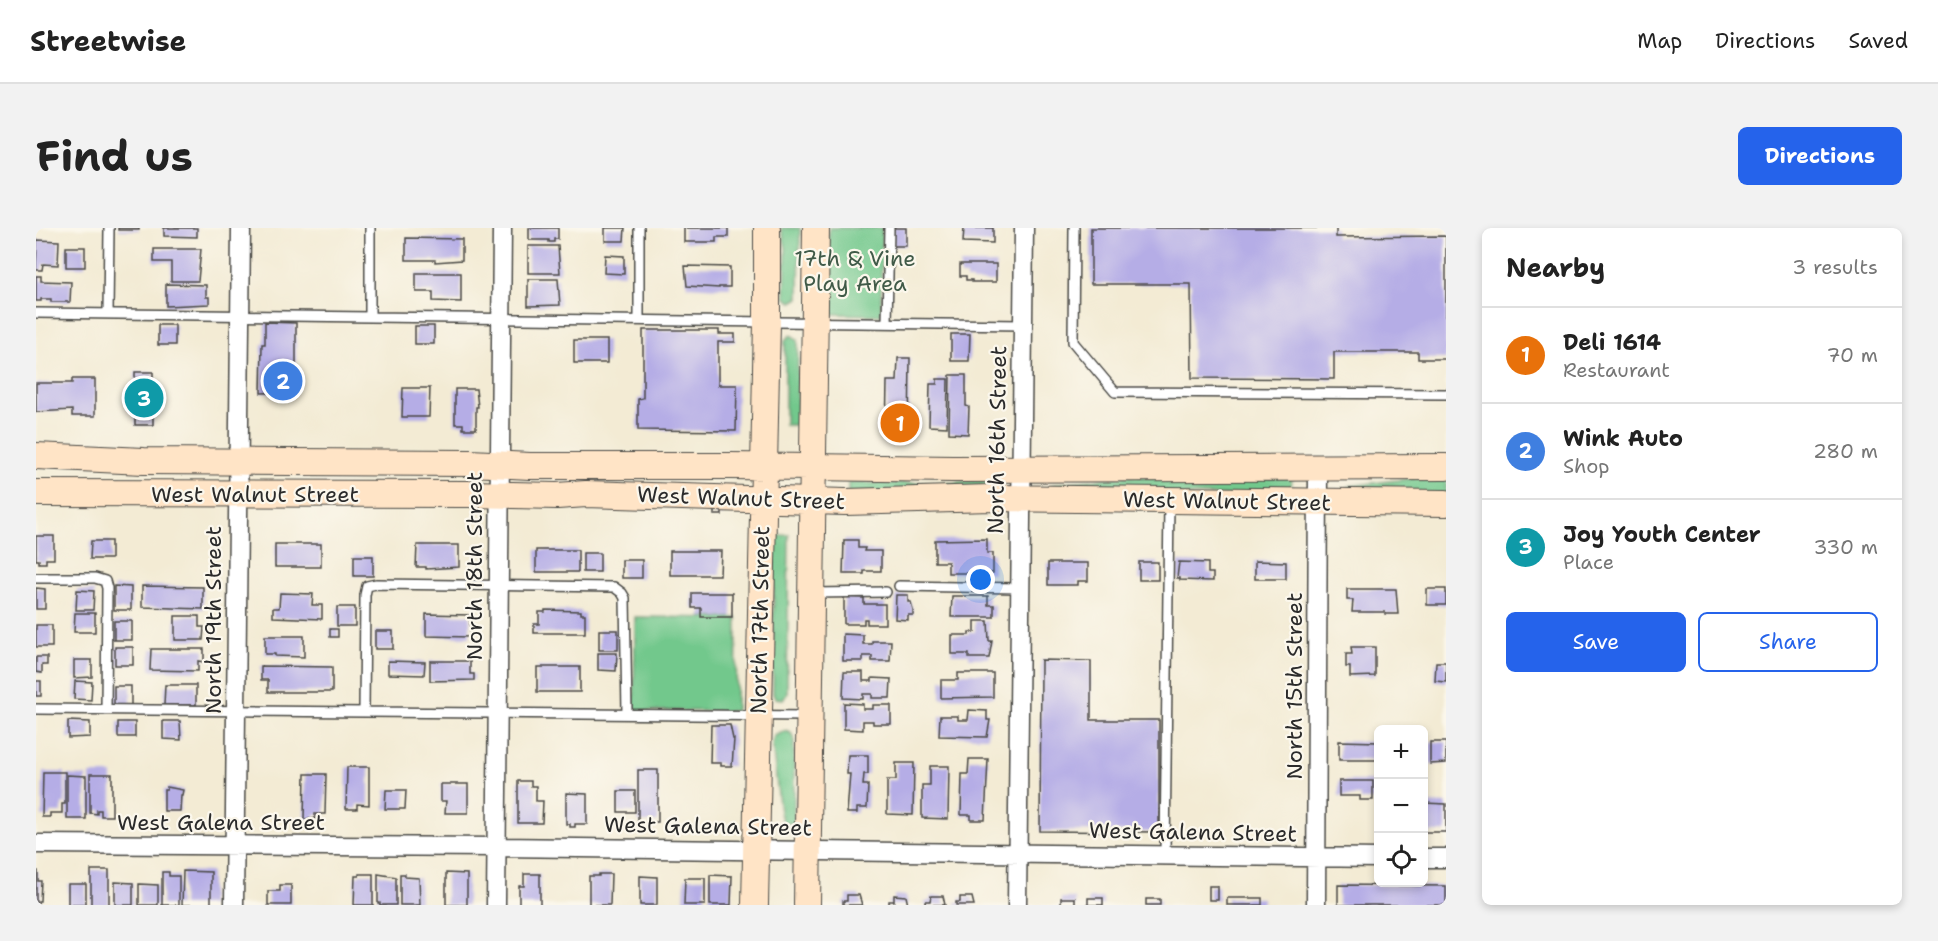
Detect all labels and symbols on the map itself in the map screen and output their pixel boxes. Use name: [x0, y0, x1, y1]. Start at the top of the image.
park label: 17th & Vine Play Area: [794, 244, 916, 298]
street label: North 16th Street: [981, 346, 1013, 534]
pin: 2: [264, 358, 302, 404]
pin: 3: [124, 376, 164, 420]
pin: 1: [880, 400, 920, 446]
street label: North 18th Street: [460, 472, 489, 660]
street label: West Walnut Street: [151, 480, 359, 509]
street label: West Walnut Street: [637, 480, 845, 516]
street label: West Walnut Street: [1123, 485, 1331, 517]
street label: North 19th Street: [199, 526, 228, 714]
street label: North 17th Street: [744, 526, 776, 714]
your location: [966, 565, 995, 594]
street label: North 15th Street: [1280, 592, 1309, 780]
street label: West Galena Street: [117, 808, 325, 837]
street label: West Galena Street: [604, 810, 812, 842]
street label: West Galena Street: [1089, 816, 1297, 848]

